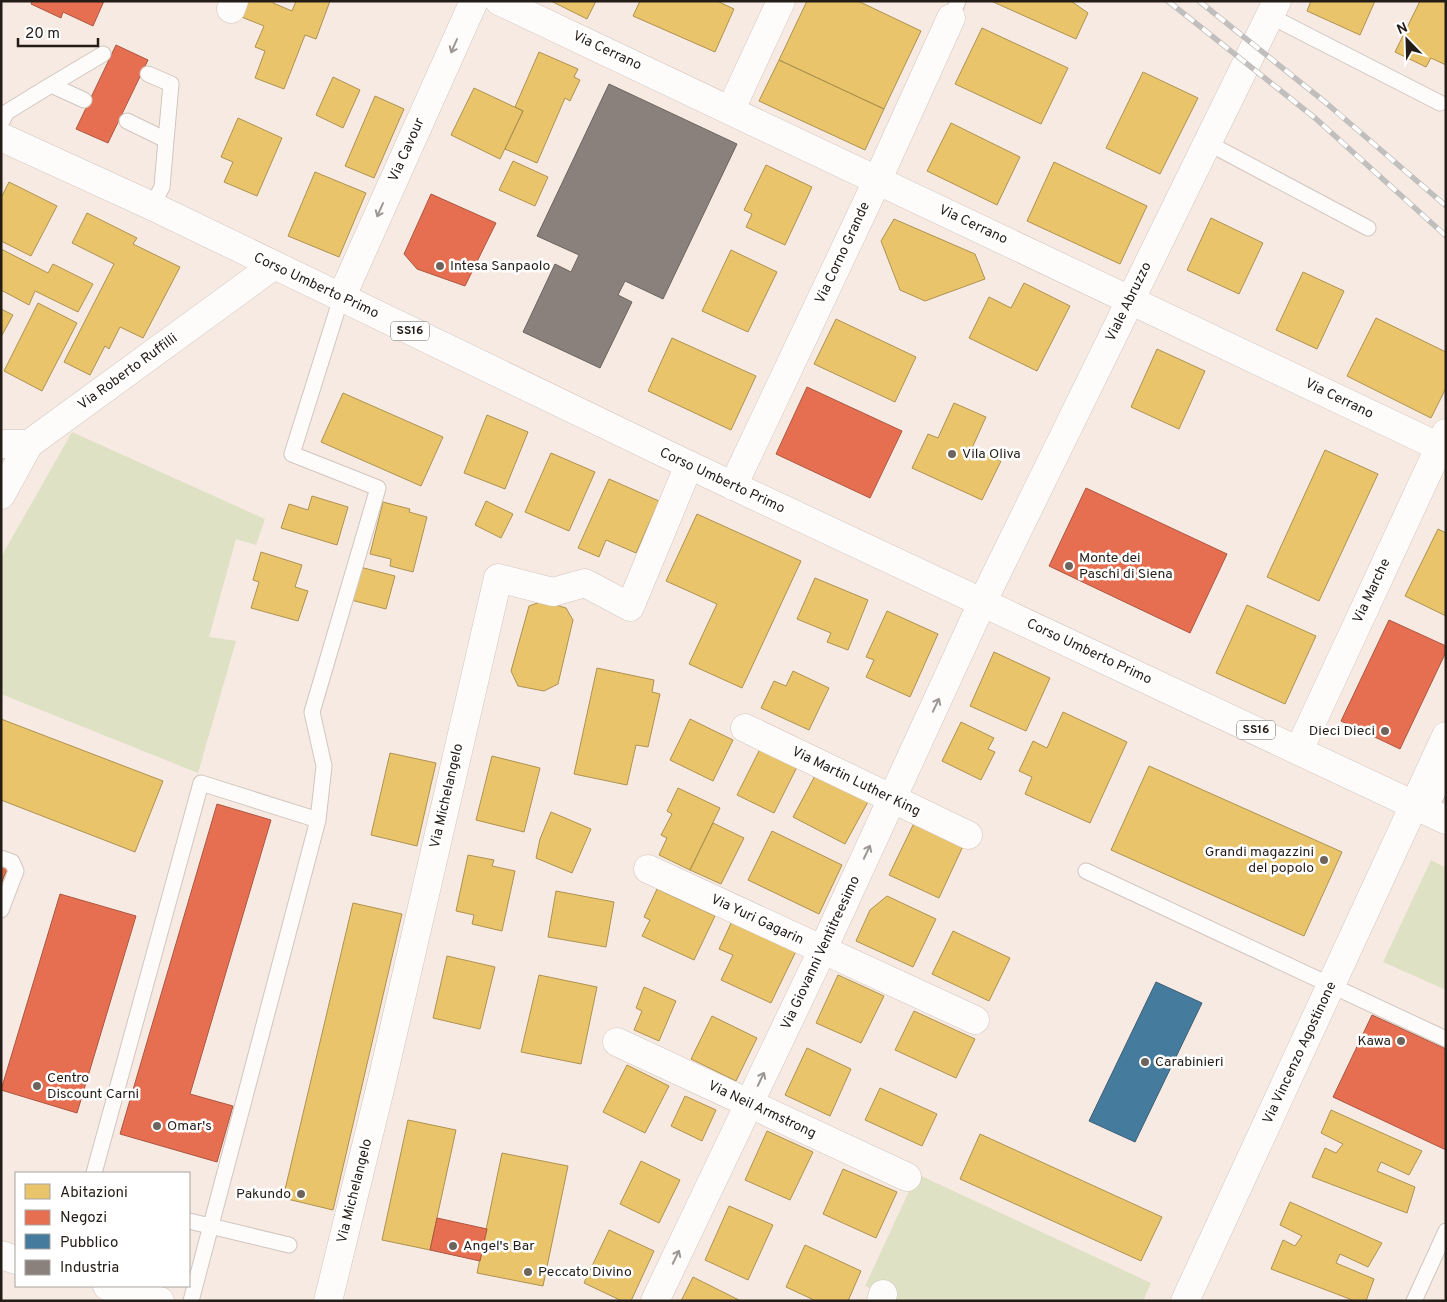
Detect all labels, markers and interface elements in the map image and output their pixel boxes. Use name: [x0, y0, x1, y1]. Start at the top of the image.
scale bar: [18, 15, 98, 47]
north arrow: [1382, 15, 1432, 65]
text: N: [1395, 20, 1410, 39]
text: 20 m: [25, 25, 60, 44]
street label: Via Cerrano: [570, 28, 644, 74]
one-way arrow: [449, 38, 459, 53]
street label: Via Cavour: [385, 115, 429, 185]
street label: Via Corno Grande: [812, 199, 874, 307]
one-way arrow: [375, 202, 385, 217]
street label: Via Cerrano: [936, 202, 1010, 248]
street label: Corso Umberto Primo: [251, 249, 382, 323]
place label: Intesa Sanpaolo: [450, 258, 550, 275]
street label: Viale Abruzzo: [1102, 259, 1156, 345]
marker: Intesa Sanpaolo: [434, 260, 446, 272]
road number: SS16: [391, 322, 429, 341]
street label: Via Roberto Ruffilli: [75, 330, 181, 414]
street label: Via Cerrano: [1302, 375, 1376, 423]
street label: Corso Umberto Primo: [657, 444, 788, 518]
place label: Vila Oliva: [962, 446, 1021, 463]
marker: Vila Oliva: [946, 448, 958, 460]
place label: Monte dei Paschi di Siena: [1079, 550, 1173, 583]
street label: Via Marche: [1350, 556, 1394, 626]
marker: Monte dei Paschi di Siena: [1063, 560, 1075, 572]
street label: Corso Umberto Primo: [1024, 615, 1155, 689]
one-way arrow: [931, 698, 941, 713]
road number: SS16: [1237, 720, 1275, 740]
place label: Dieci Dieci: [1309, 723, 1375, 740]
marker: Dieci Dieci: [1379, 725, 1391, 737]
street label: Via Michelangelo: [427, 742, 467, 850]
street label: Via Martin Luther King: [789, 743, 923, 821]
place label: Grandi magazzini del popolo: [1205, 844, 1314, 877]
one-way arrow: [863, 845, 873, 860]
marker: Grandi magazzini del popolo: [1318, 854, 1330, 866]
street label: Via Giovanni Ventitreesimo: [778, 873, 864, 1033]
street label: Via Yuri Gagarin: [708, 891, 806, 949]
street label: Via Vincenzo Agostinone: [1260, 979, 1340, 1127]
place label: Kawa: [1358, 1033, 1391, 1050]
marker: Kawa: [1395, 1035, 1407, 1047]
place label: Carabinieri: [1155, 1054, 1224, 1071]
marker: Carabinieri: [1139, 1056, 1151, 1068]
place label: Centro Discount Carni: [47, 1070, 139, 1103]
one-way arrow: [757, 1072, 766, 1087]
street label: Via Neil Armstrong: [705, 1077, 819, 1143]
marker: Centro Discount Carni: [31, 1080, 43, 1092]
place label: Omar's: [167, 1118, 212, 1135]
marker: Omar's: [151, 1120, 163, 1132]
street label: Via Michelangelo: [334, 1137, 376, 1245]
legend: [15, 1172, 190, 1287]
text: Abitazioni: [60, 1184, 128, 1203]
place label: Pakundo: [236, 1186, 291, 1203]
marker: Pakundo: [295, 1188, 307, 1200]
text: Negozi: [60, 1209, 107, 1228]
text: Pubblico: [60, 1234, 118, 1253]
place label: Angel's Bar: [463, 1238, 535, 1255]
marker: Angel's Bar: [447, 1240, 459, 1252]
one-way arrow: [672, 1250, 681, 1265]
text: Industria: [60, 1259, 119, 1278]
place label: Peccato Divino: [538, 1264, 632, 1281]
marker: Peccato Divino: [522, 1266, 534, 1278]

